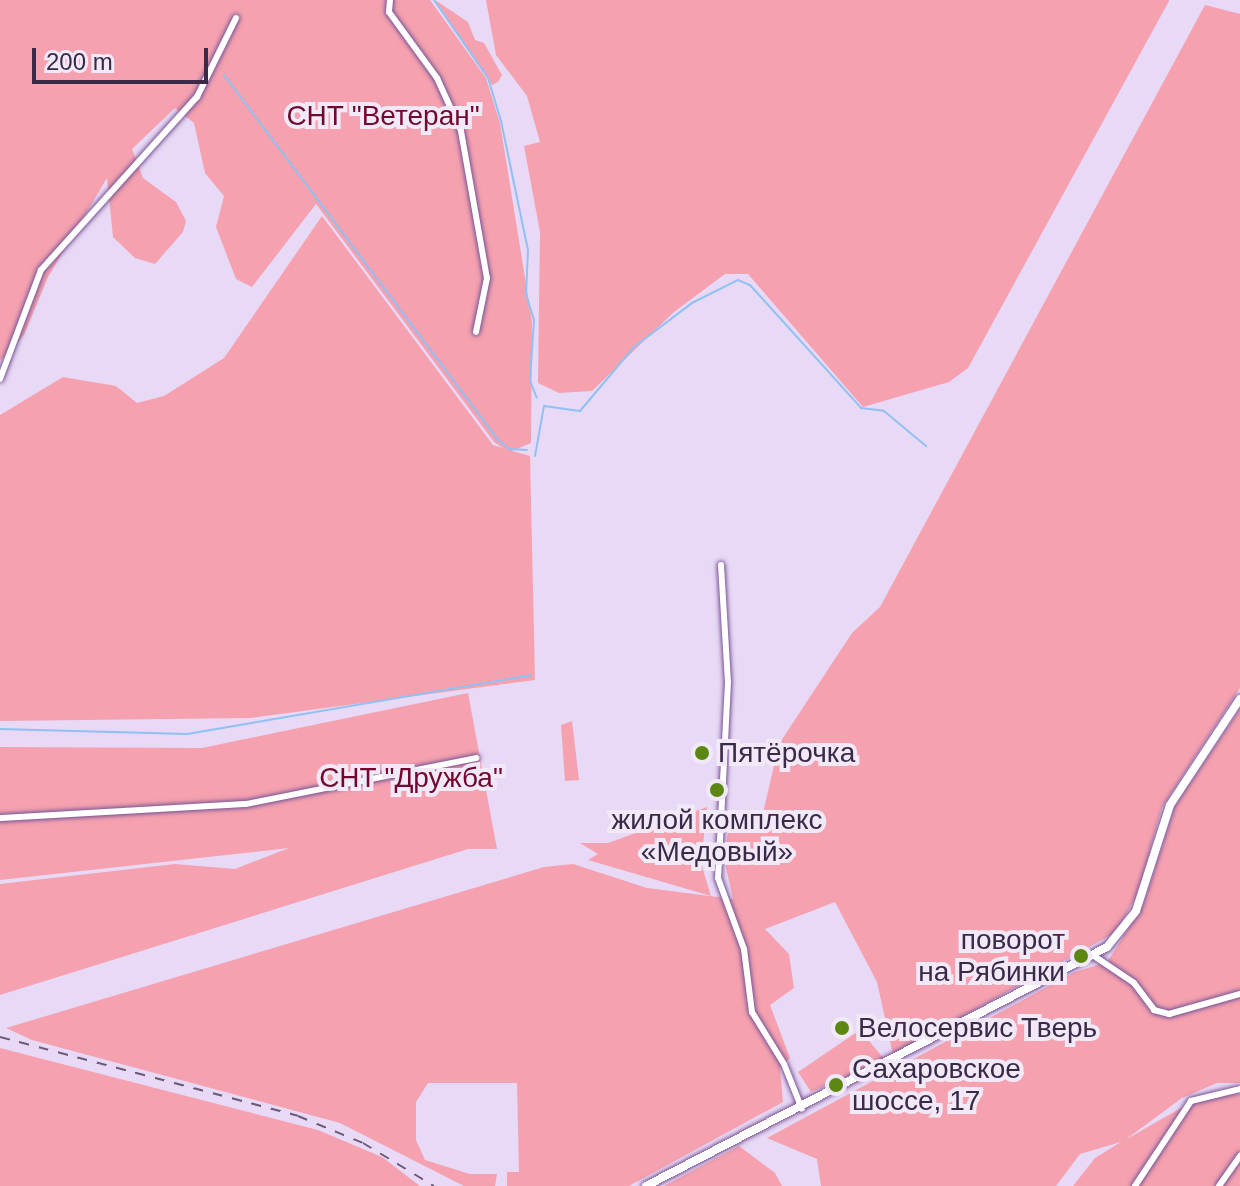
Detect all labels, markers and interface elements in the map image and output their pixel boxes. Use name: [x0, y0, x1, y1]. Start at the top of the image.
scale bar: [36, 32, 212, 82]
text: 200 m: [46, 48, 113, 75]
park label: СНТ "Ветеран": [286, 99, 480, 133]
place label: Пятёрочка: [718, 736, 855, 770]
marker: Пятёрочка: [693, 744, 711, 762]
park label: СНТ "Дружба": [319, 761, 503, 795]
marker: жилой комплекс «Медовый»: [708, 781, 726, 799]
place label: жилой комплекс «Медовый»: [611, 803, 823, 869]
place label: поворот на Рябинки: [918, 923, 1065, 989]
marker: поворот на Рябинки: [1072, 947, 1090, 965]
place label: Велосервис Тверь: [858, 1011, 1097, 1045]
marker: Велосервис Тверь: [833, 1019, 851, 1037]
place label: Сахаровское шоссе, 17: [852, 1052, 1021, 1118]
marker: Сахаровское шоссе, 17: [827, 1076, 845, 1094]

